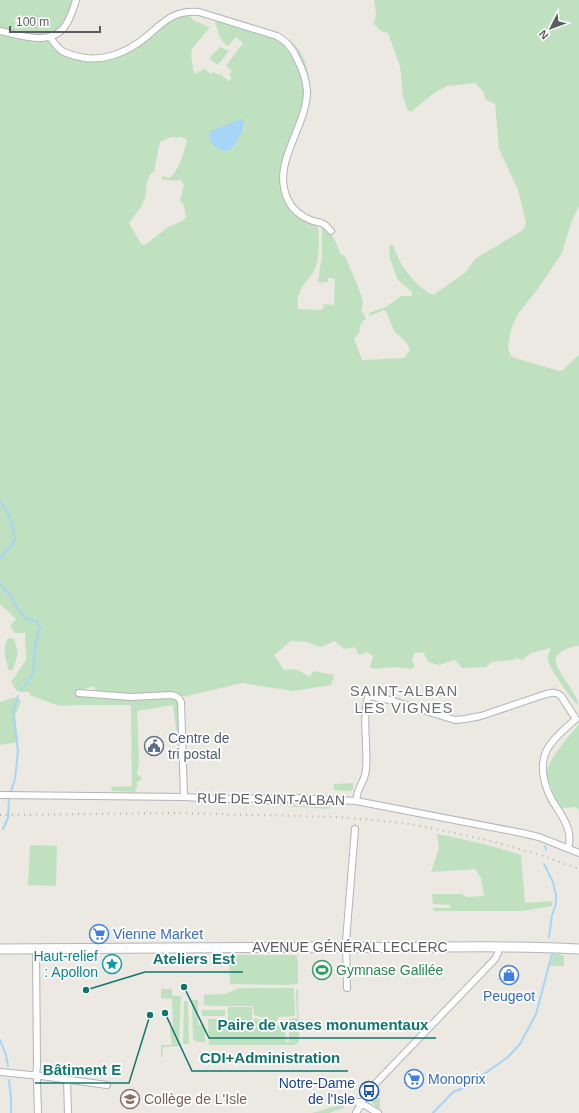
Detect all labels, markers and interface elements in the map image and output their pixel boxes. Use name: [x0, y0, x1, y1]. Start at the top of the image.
scale bar: [10, 8, 100, 34]
north arrow: [531, 8, 571, 48]
text: 100 m: [16, 15, 49, 29]
text: N: [536, 28, 551, 42]
district label: SAINT-ALBAN LES VIGNES: [350, 682, 458, 716]
place label: Centre de tri postal: [168, 730, 230, 762]
public building icon: Centre de tri postal: [143, 735, 165, 757]
street label: RUE DE SAINT-ALBAN: [197, 790, 345, 808]
supermarket icon: Vienne Market: [88, 923, 110, 945]
place label: Vienne Market: [113, 926, 203, 942]
street label: AVENUE GÉNÉRAL LECLERC: [252, 939, 448, 955]
callout: Ateliers Est: [145, 945, 243, 972]
place label: Haut-relief : Apollon: [33, 948, 98, 980]
text: Ateliers Est: [153, 950, 235, 967]
place icon: Haut-relief : Apollon: [101, 953, 123, 975]
sports icon: Gymnase Galilée: [311, 959, 333, 981]
place label: Gymnase Galilée: [336, 962, 444, 978]
shop icon: Peugeot: [498, 964, 520, 986]
place label: Peugeot: [483, 988, 535, 1004]
callout: Paire de vases monumentaux: [209, 1011, 436, 1038]
text: Paire de vases monumentaux: [218, 1016, 429, 1033]
callout: CDI+Administration: [192, 1044, 348, 1071]
text: CDI+Administration: [200, 1049, 340, 1066]
callout: Bâtiment E: [35, 1056, 129, 1083]
text: Bâtiment E: [43, 1061, 121, 1078]
supermarket icon: Monoprix: [403, 1068, 425, 1090]
place label: Monoprix: [428, 1071, 486, 1087]
place label: Notre-Dame de l'Isle: [279, 1075, 355, 1107]
bus stop icon: Notre-Dame de l'Isle: [358, 1080, 380, 1102]
school or university icon: Collège de L'Isle: [119, 1088, 141, 1110]
place label: Collège de L'Isle: [144, 1091, 247, 1107]

